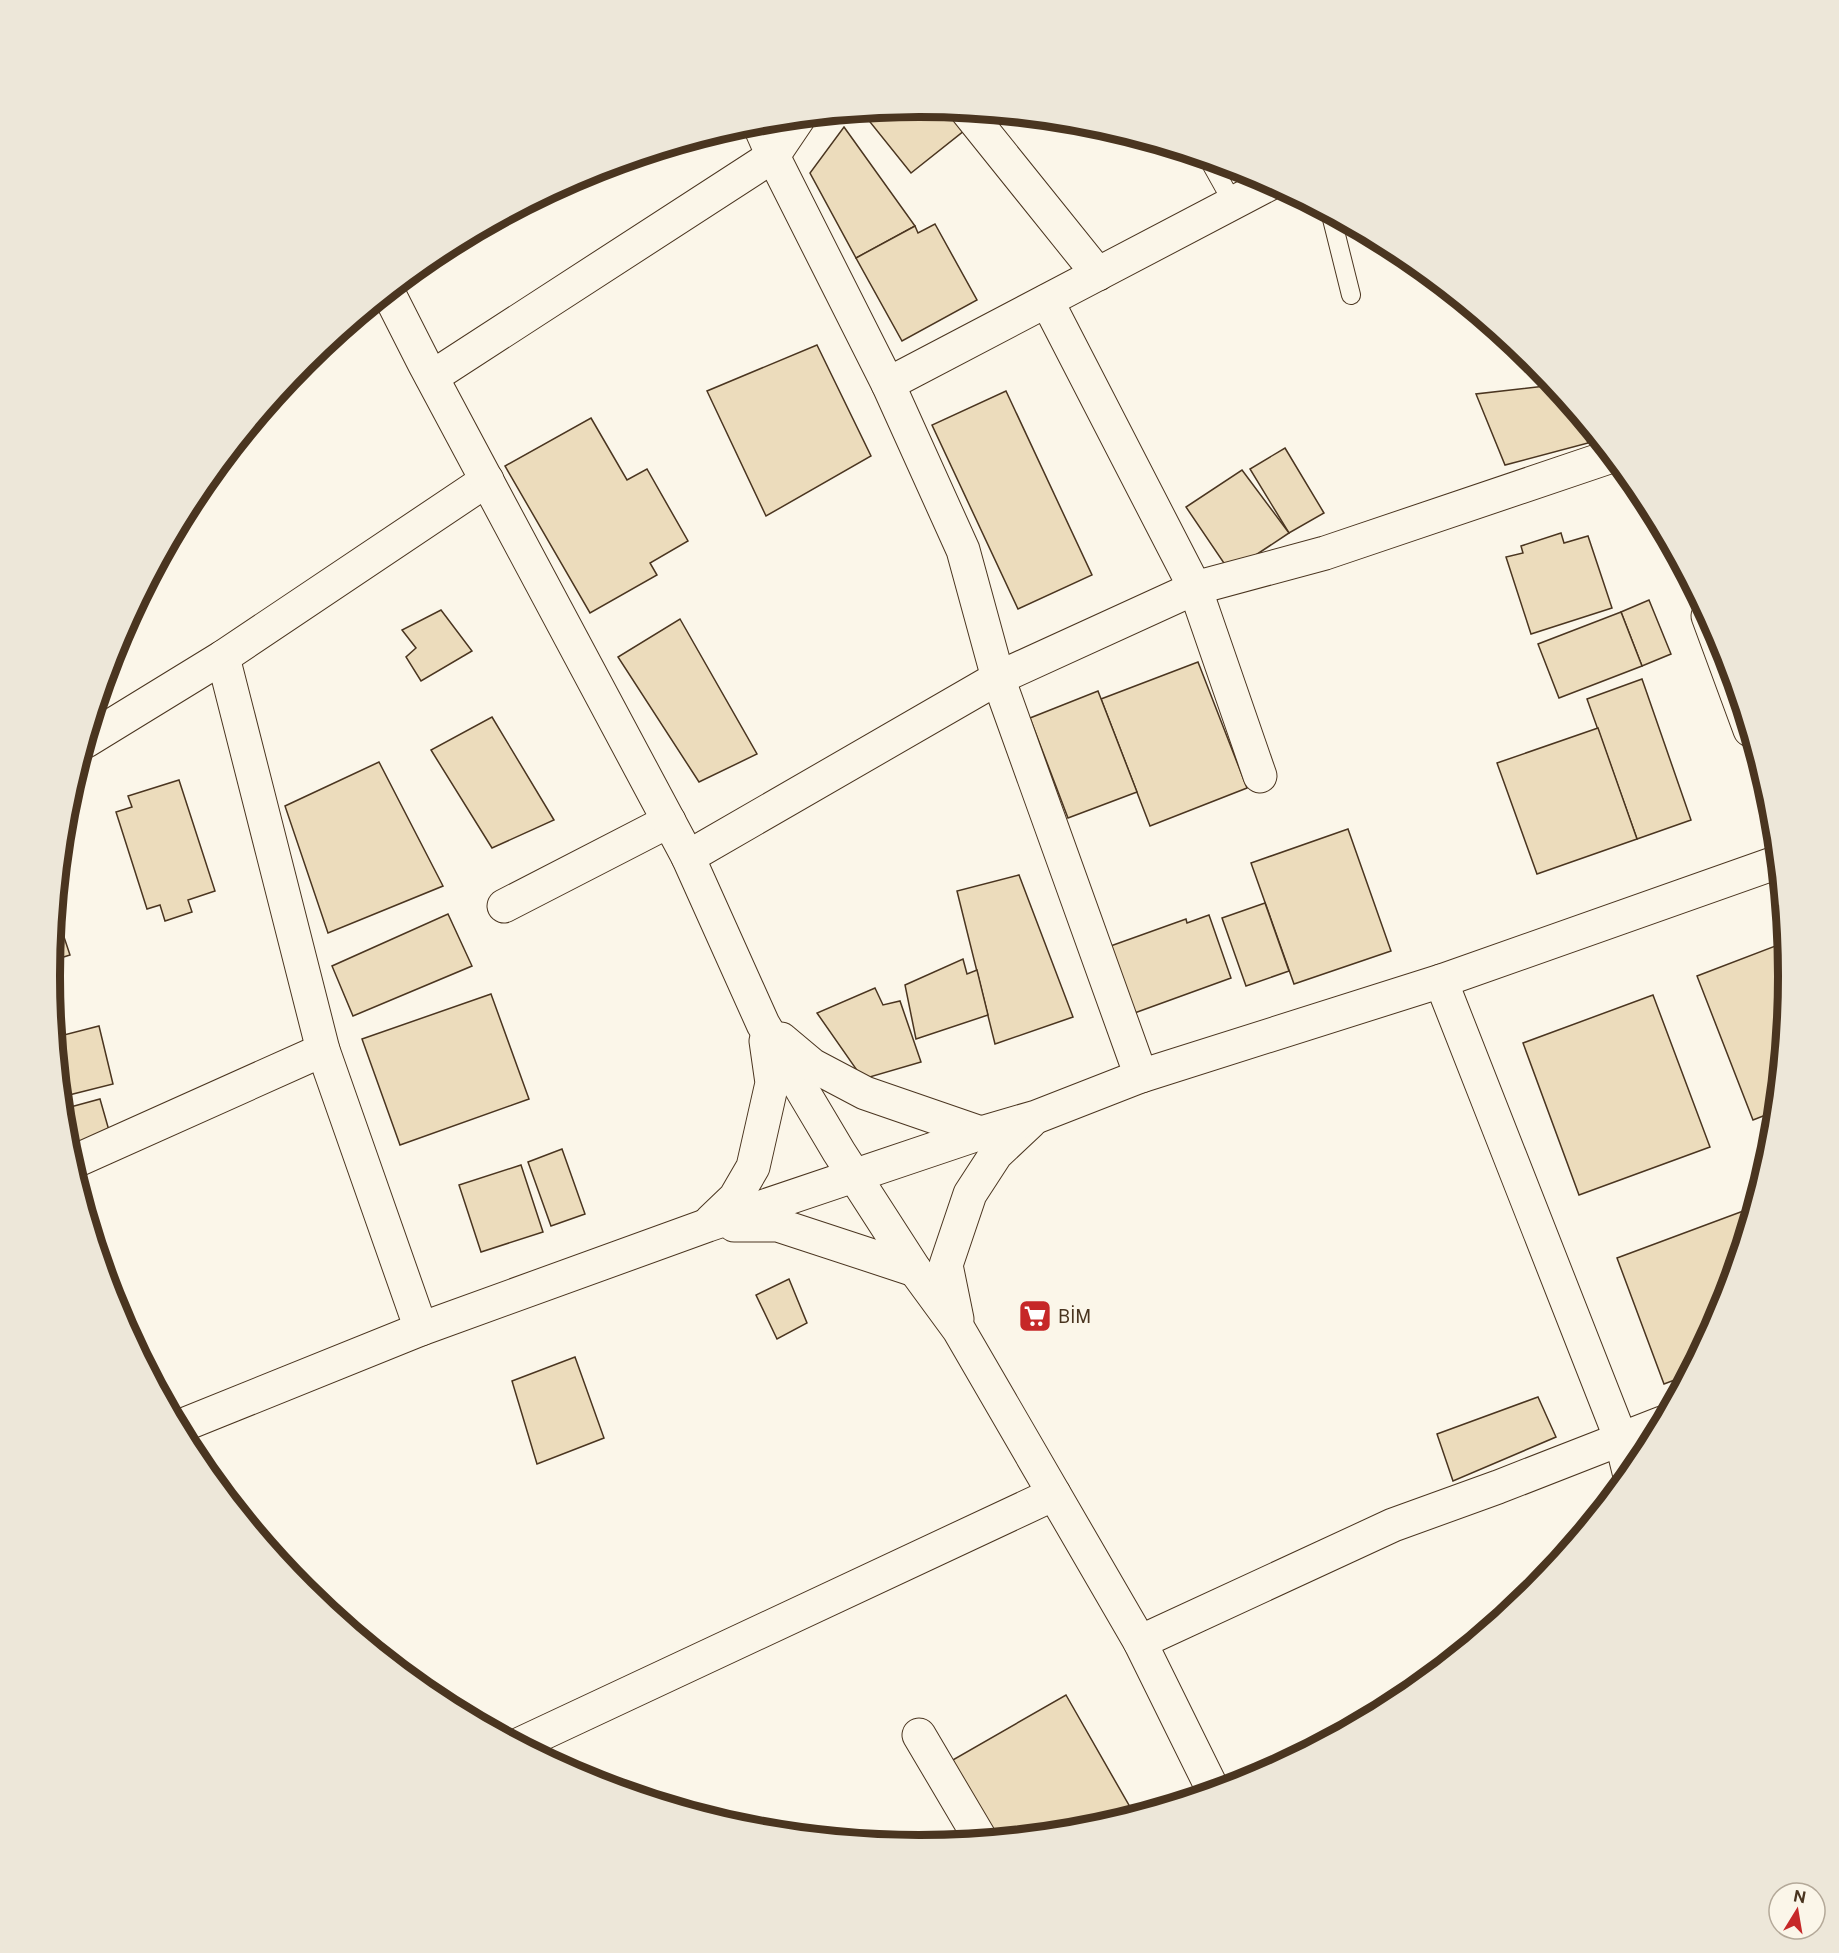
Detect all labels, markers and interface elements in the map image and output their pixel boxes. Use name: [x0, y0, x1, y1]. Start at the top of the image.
supermarket icon: BİM: [1017, 1298, 1053, 1334]
place label: BİM: [1058, 1305, 1091, 1327]
north arrow: [1767, 1881, 1827, 1941]
text: N: [1792, 1886, 1808, 1907]

